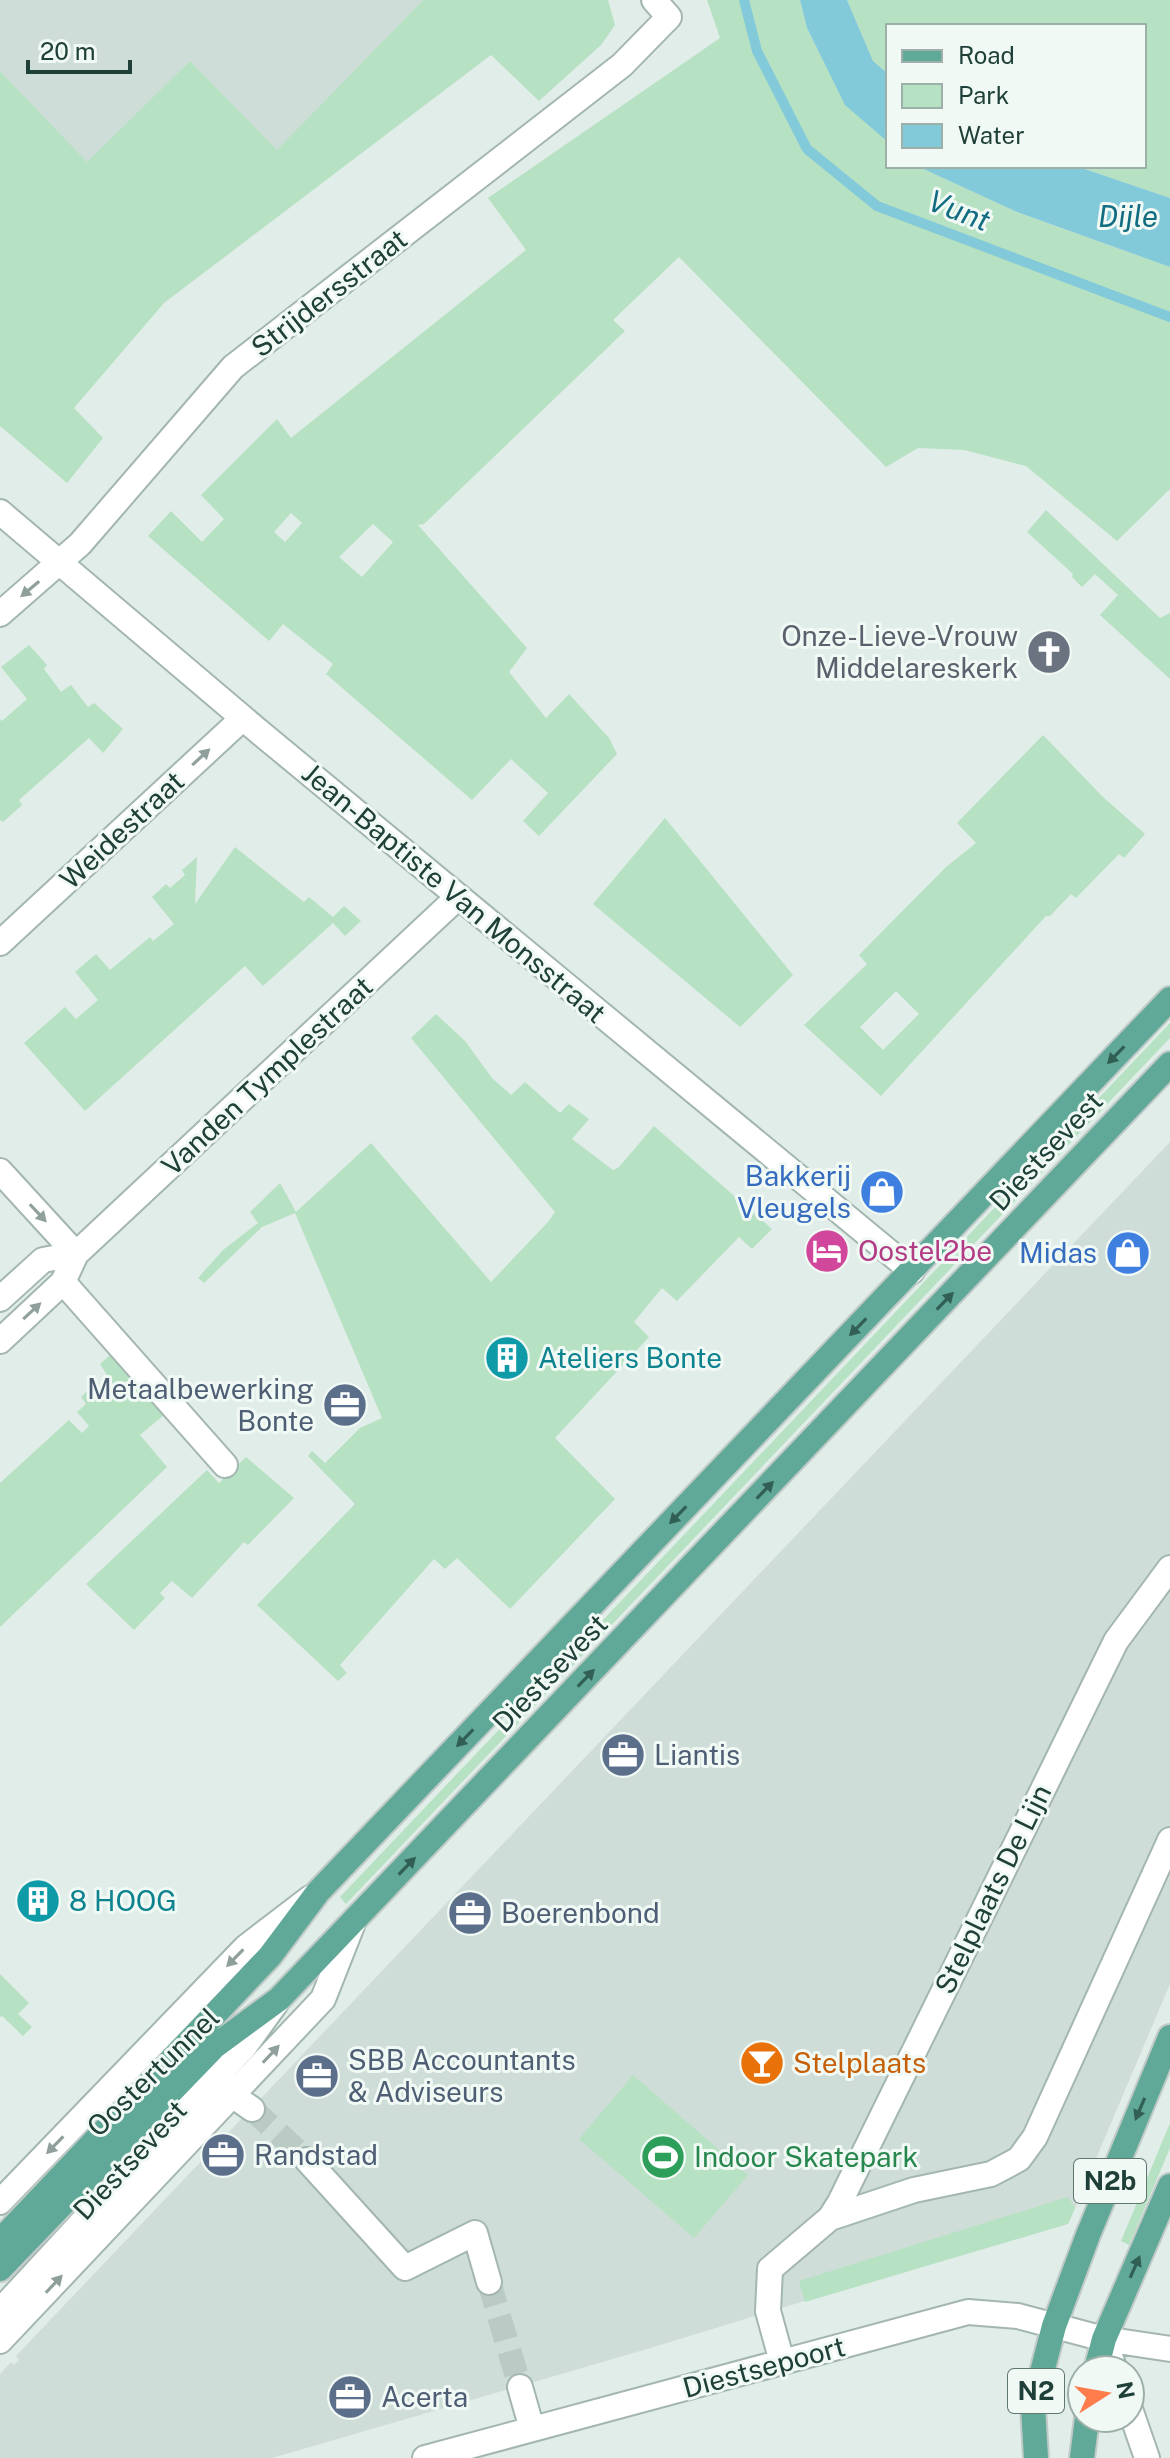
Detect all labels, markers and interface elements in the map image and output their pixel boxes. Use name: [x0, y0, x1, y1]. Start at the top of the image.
scale bar: [28, 24, 130, 74]
legend: [886, 24, 1146, 168]
text: 20 m: [40, 37, 96, 65]
text: Road: [958, 41, 1015, 69]
text: Park: [958, 81, 1009, 109]
text: Water: [958, 121, 1025, 149]
water label: Vunt: [923, 182, 995, 238]
water label: Dijle: [1098, 198, 1158, 234]
street label: Strijdersstraat: [244, 222, 413, 364]
one-way arrow: [21, 580, 41, 597]
place label: Onze-Lieve-Vrouw Middelareskerk: [781, 619, 1018, 684]
church icon: Onze-Lieve-Vrouw Middelareskerk: [1025, 628, 1073, 676]
one-way arrow: [191, 748, 210, 766]
street label: Jean-Baptiste Van Monsstraat: [296, 756, 613, 1029]
street label: Weidestraat: [53, 764, 190, 895]
street label: Vanden Tymplestraat: [154, 969, 379, 1182]
one-way arrow: [1108, 1045, 1126, 1064]
street label: Diestsevest: [982, 1084, 1109, 1217]
place label: Bakkerij Vleugels: [737, 1159, 851, 1224]
shop icon: Bakkerij Vleugels: [858, 1168, 906, 1216]
one-way arrow: [29, 1202, 46, 1222]
hotel icon: Oostel2be: [803, 1227, 851, 1275]
shop icon: Midas: [1104, 1229, 1152, 1277]
place label: Oostel2be: [858, 1234, 992, 1267]
place label: Midas: [1019, 1236, 1097, 1269]
one-way arrow: [935, 1292, 953, 1311]
one-way arrow: [22, 1303, 41, 1321]
one-way arrow: [849, 1317, 868, 1336]
building icon: Ateliers Bonte: [483, 1334, 531, 1382]
place label: Ateliers Bonte: [538, 1341, 722, 1374]
place label: Metaalbewerking Bonte: [87, 1372, 314, 1437]
office icon: Metaalbewerking Bonte: [321, 1381, 369, 1429]
one-way arrow: [756, 1481, 774, 1500]
one-way arrow: [669, 1505, 688, 1524]
street label: Diestsevest: [485, 1607, 614, 1738]
one-way arrow: [576, 1669, 595, 1688]
one-way arrow: [456, 1728, 475, 1747]
office icon: Liantis: [599, 1731, 647, 1779]
place label: Liantis: [654, 1738, 740, 1771]
street label: Stelplaats De Lijn: [928, 1779, 1058, 1999]
one-way arrow: [397, 1857, 415, 1876]
building icon: 8 HOOG: [14, 1877, 62, 1925]
place label: 8 HOOG: [69, 1884, 177, 1917]
office icon: Boerenbond: [446, 1889, 494, 1937]
place label: Boerenbond: [501, 1896, 660, 1929]
one-way arrow: [226, 1948, 245, 1967]
street label: Oostertunnel: [80, 2000, 226, 2143]
bar icon: Stelplaats: [738, 2039, 786, 2087]
place label: SBB Accountants & Adviseurs: [348, 2043, 576, 2108]
one-way arrow: [262, 2045, 280, 2064]
place label: Stelplaats: [793, 2046, 926, 2079]
office icon: SBB Accountants & Adviseurs: [293, 2052, 341, 2100]
street label: Diestsevest: [66, 2093, 193, 2226]
one-way arrow: [1133, 2097, 1146, 2121]
office icon: Randstad: [199, 2131, 247, 2179]
sports icon: Indoor Skatepark: [639, 2133, 687, 2181]
one-way arrow: [46, 2135, 64, 2154]
place label: Randstad: [254, 2138, 378, 2171]
place label: Indoor Skatepark: [694, 2140, 918, 2173]
road number: N2b: [1074, 2159, 1146, 2203]
one-way arrow: [1128, 2256, 1142, 2279]
one-way arrow: [44, 2275, 62, 2294]
street label: Diestsepoort: [679, 2329, 849, 2404]
north arrow: [1066, 2354, 1146, 2434]
road number: N2: [1008, 2369, 1064, 2413]
office icon: Acerta: [326, 2373, 374, 2421]
text: N: [1111, 2379, 1140, 2401]
place label: Acerta: [381, 2380, 468, 2413]

